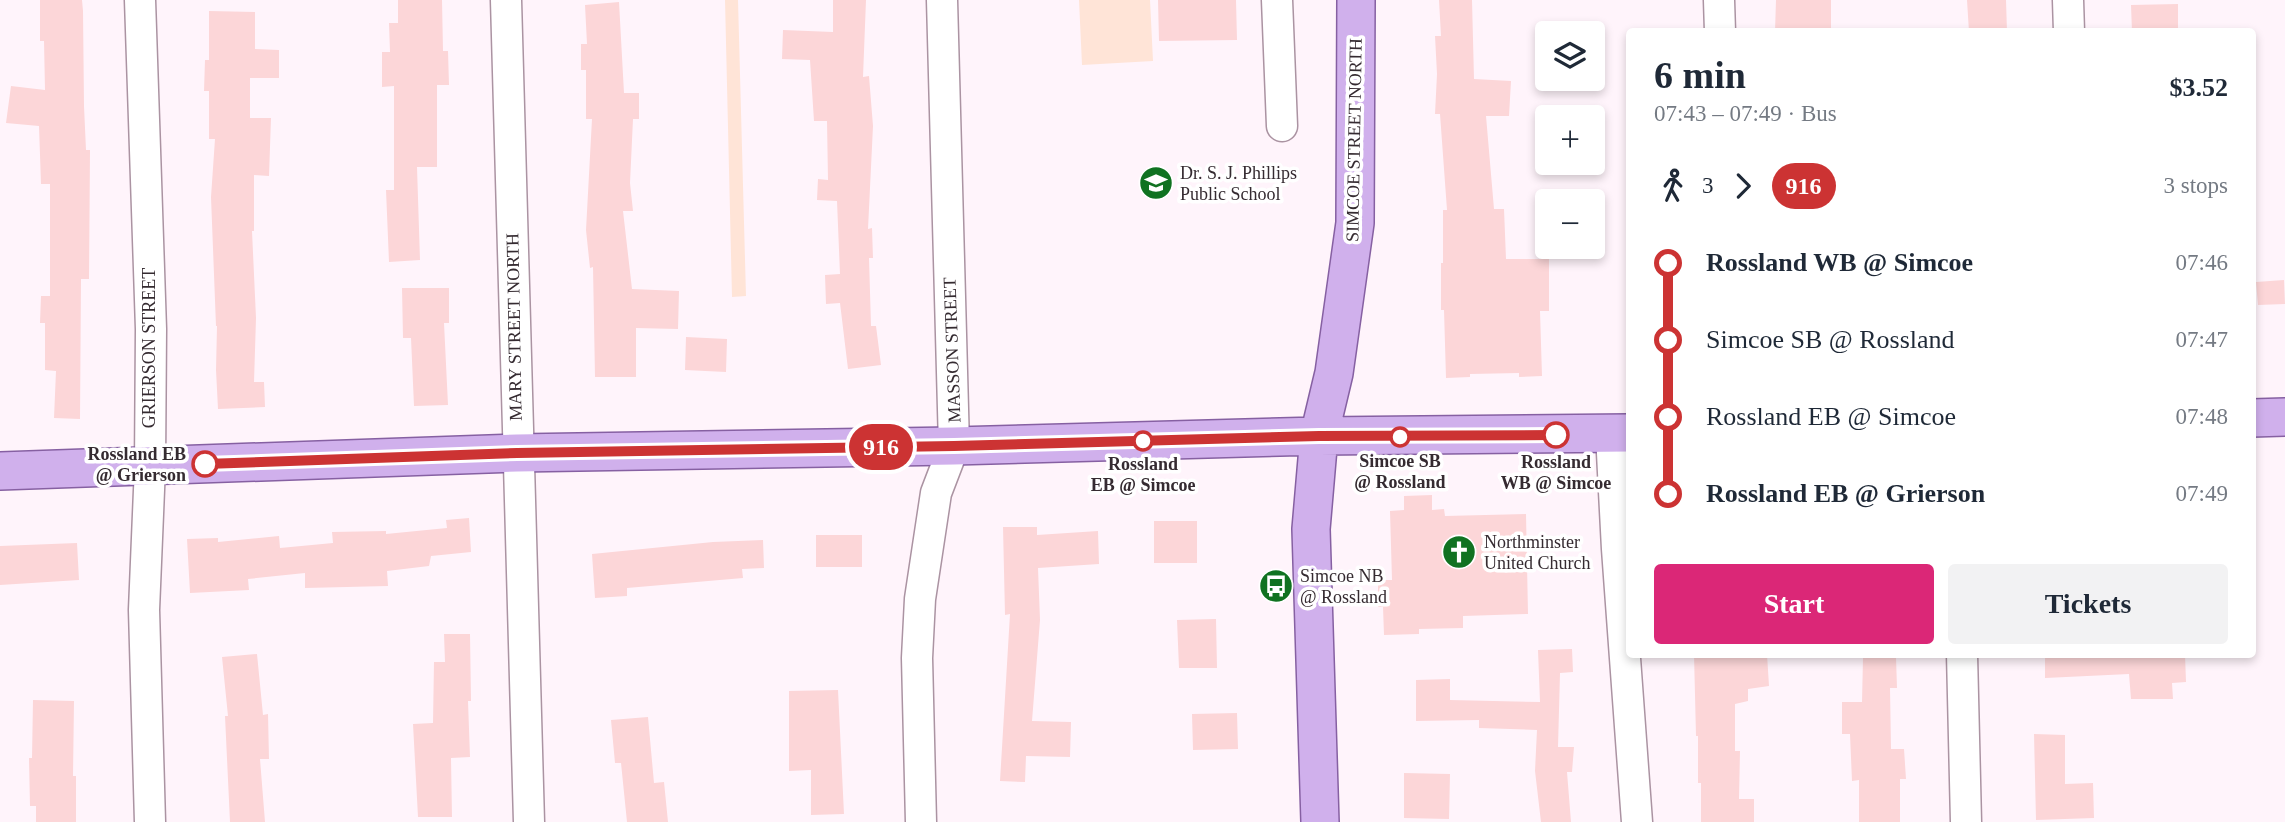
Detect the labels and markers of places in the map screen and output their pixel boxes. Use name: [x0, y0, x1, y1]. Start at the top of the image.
place label: Dr. S. J. Phillips Public School: [1180, 163, 1297, 204]
school or university icon: Dr. S. J. Phillips Public School: [1137, 164, 1175, 202]
marker: Rossland WB @ Simcoe: [1543, 422, 1569, 448]
marker: Simcoe SB @ Rossland: [1390, 427, 1410, 447]
marker: Rossland EB @ Simcoe: [1133, 431, 1153, 451]
place label: Rossland EB @ Grierson: [87, 444, 186, 485]
marker: Rossland EB @ Grierson: [192, 451, 218, 477]
place label: Simcoe SB @ Rossland: [1354, 451, 1446, 492]
place label: Rossland WB @ Simcoe: [1501, 452, 1611, 493]
place label: Rossland EB @ Simcoe: [1091, 454, 1195, 495]
place label: Northminster United Church: [1484, 532, 1590, 573]
church icon: Northminster United Church: [1440, 533, 1478, 571]
place label: Simcoe NB @ Rossland: [1300, 566, 1387, 607]
bus stop icon: Simcoe NB @ Rossland: [1257, 567, 1295, 605]

